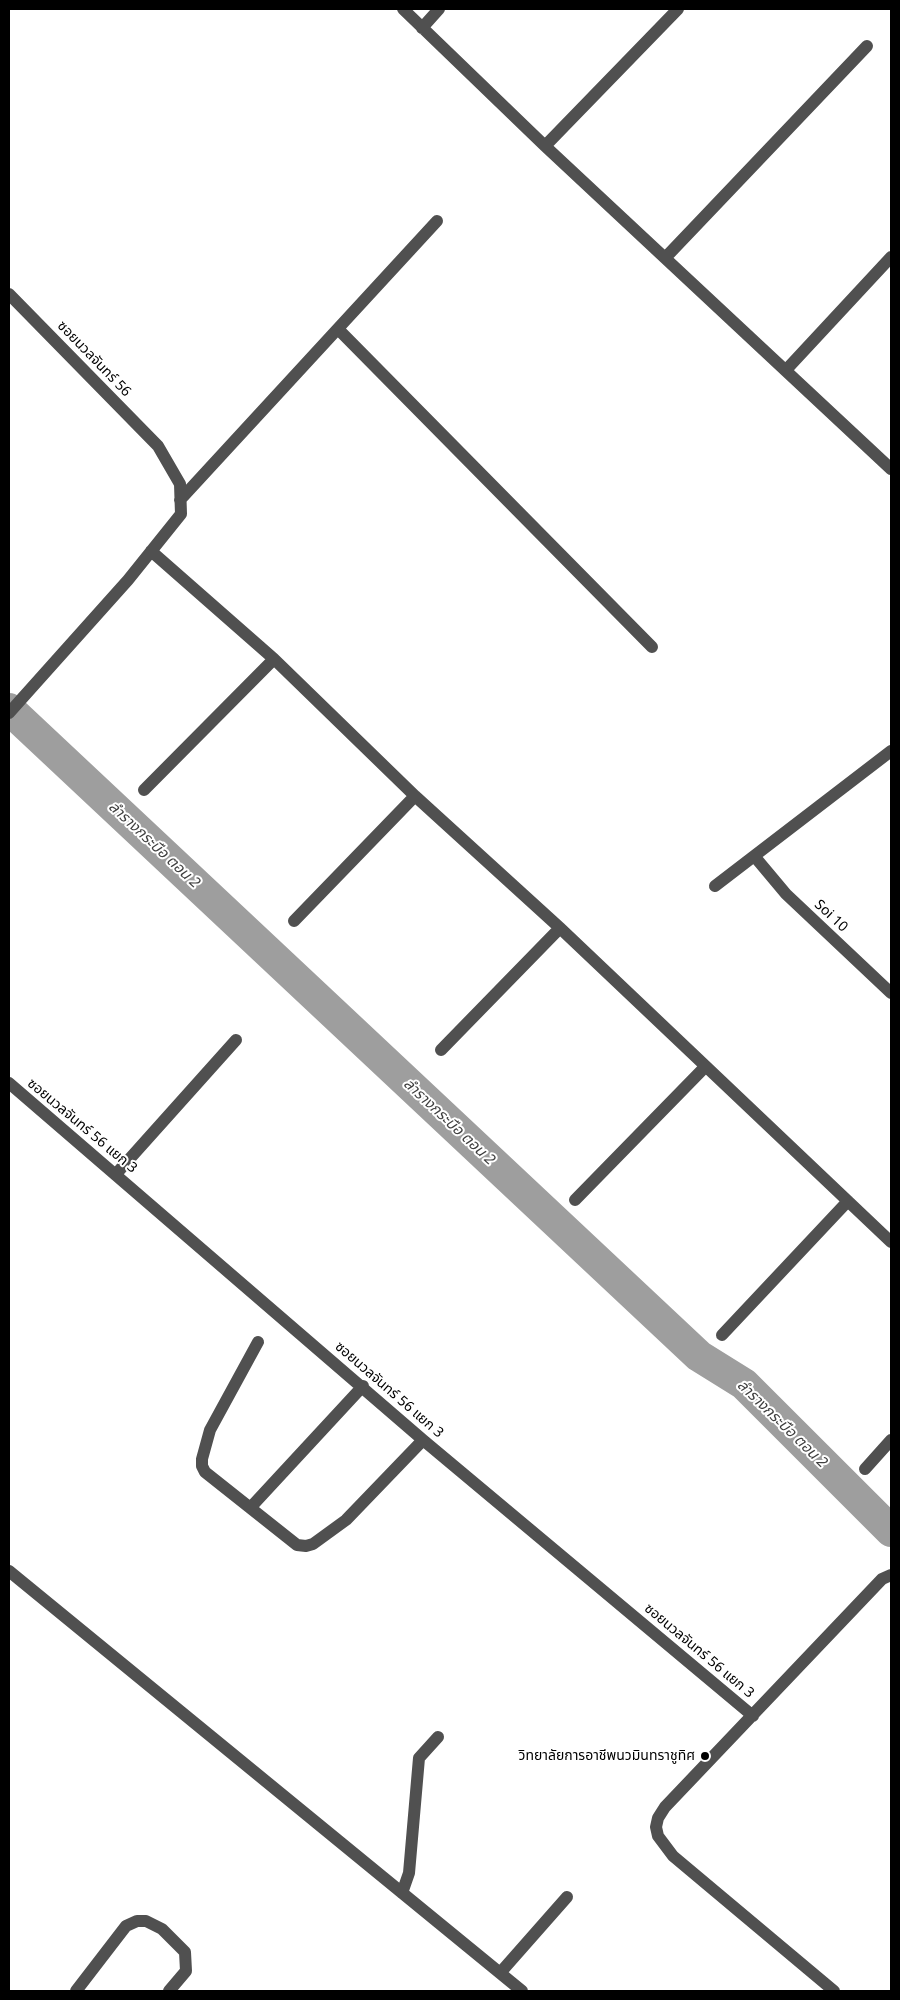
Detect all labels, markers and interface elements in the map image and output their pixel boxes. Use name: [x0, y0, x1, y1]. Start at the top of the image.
street label: ซอยนวลจันทร์ 56: [54, 318, 134, 400]
water label: ลำรางกระบือ ตอน 2: [104, 798, 204, 892]
street label: Soi 10: [811, 896, 851, 936]
street label: ซอยนวลจันทร์ 56 แยก 3: [24, 1075, 140, 1177]
water label: ลำรางกระบือ ตอน 2: [399, 1075, 499, 1169]
street label: ซอยนวลจันทร์ 56 แยก 3: [331, 1338, 447, 1442]
water label: ลำรางกระบือ ตอน 2: [733, 1376, 831, 1472]
street label: ซอยนวลจันทร์ 56 แยก 3: [641, 1600, 757, 1702]
place label: วิทยาลัยการอาชีพนวมินทราชูทิศ: [519, 1748, 695, 1764]
marker: วิทยาลัยการอาชีพนวมินทราชูทิศ: [699, 1750, 711, 1762]

